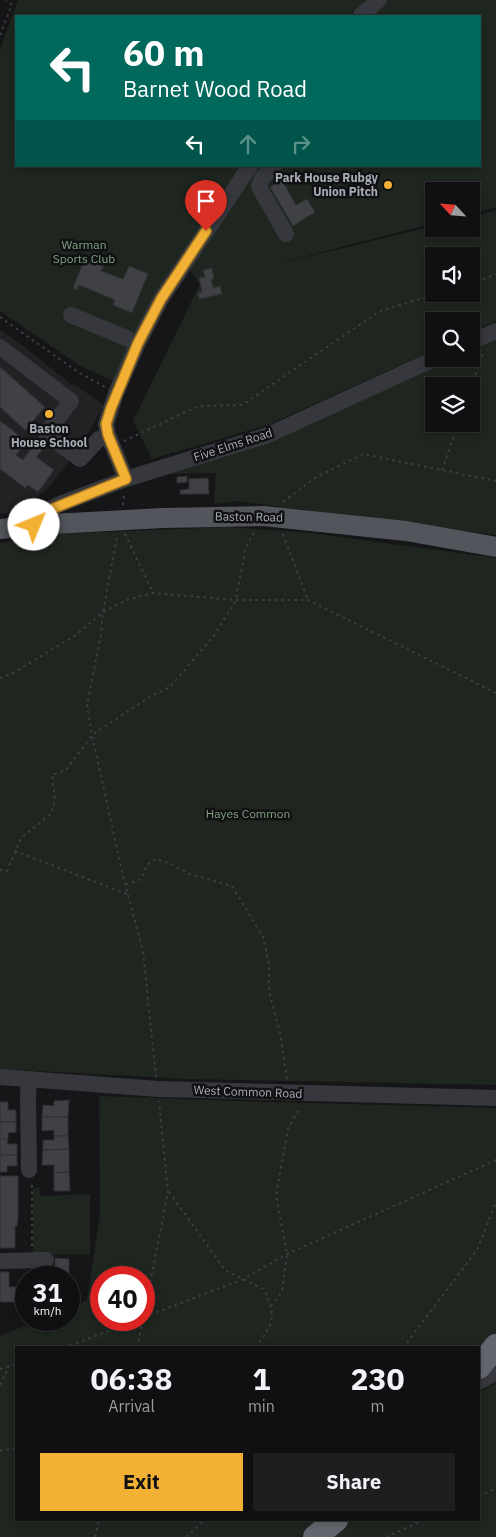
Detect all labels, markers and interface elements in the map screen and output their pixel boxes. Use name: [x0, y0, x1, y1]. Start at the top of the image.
text: 60 m: [123, 30, 205, 76]
icon: left: [40, 35, 105, 100]
text: Barnet Wood Road: [123, 74, 307, 103]
icon: left: [181, 130, 209, 158]
icon: ahead: [234, 130, 262, 158]
icon: right: [287, 130, 315, 158]
place label: Park House Rubgy Union Pitch: [275, 170, 379, 199]
marker: Park House Rubgy Union Pitch: [382, 179, 394, 191]
pin: [185, 180, 227, 231]
north arrow: [425, 182, 480, 238]
map controls: [425, 182, 480, 432]
icon: arrive: [192, 187, 220, 215]
park label: Warman Sports Club: [53, 237, 115, 266]
button: sound: [425, 247, 480, 302]
button: search: [425, 312, 480, 367]
button: layers: [425, 377, 480, 432]
marker: Baston House School: [43, 408, 55, 420]
place label: Baston House School: [11, 421, 87, 450]
street label: Five Elms Road: [192, 425, 274, 464]
position arrow: [7, 498, 59, 550]
street label: Baston Road: [215, 508, 283, 525]
park label: Hayes Common: [206, 806, 290, 821]
street label: West Common Road: [193, 1082, 303, 1101]
speed limit sign: 40: [90, 1266, 155, 1331]
text: 31: [32, 1276, 63, 1309]
text: km/h: [33, 1303, 62, 1318]
text: 06:38: [91, 1359, 172, 1398]
text: 1: [252, 1359, 270, 1398]
text: 230: [350, 1359, 404, 1398]
text: Arrival: [108, 1396, 155, 1416]
text: min: [248, 1396, 275, 1416]
text: m: [370, 1396, 384, 1416]
button: Exit: [40, 1453, 243, 1511]
button: Share: [253, 1453, 455, 1511]

